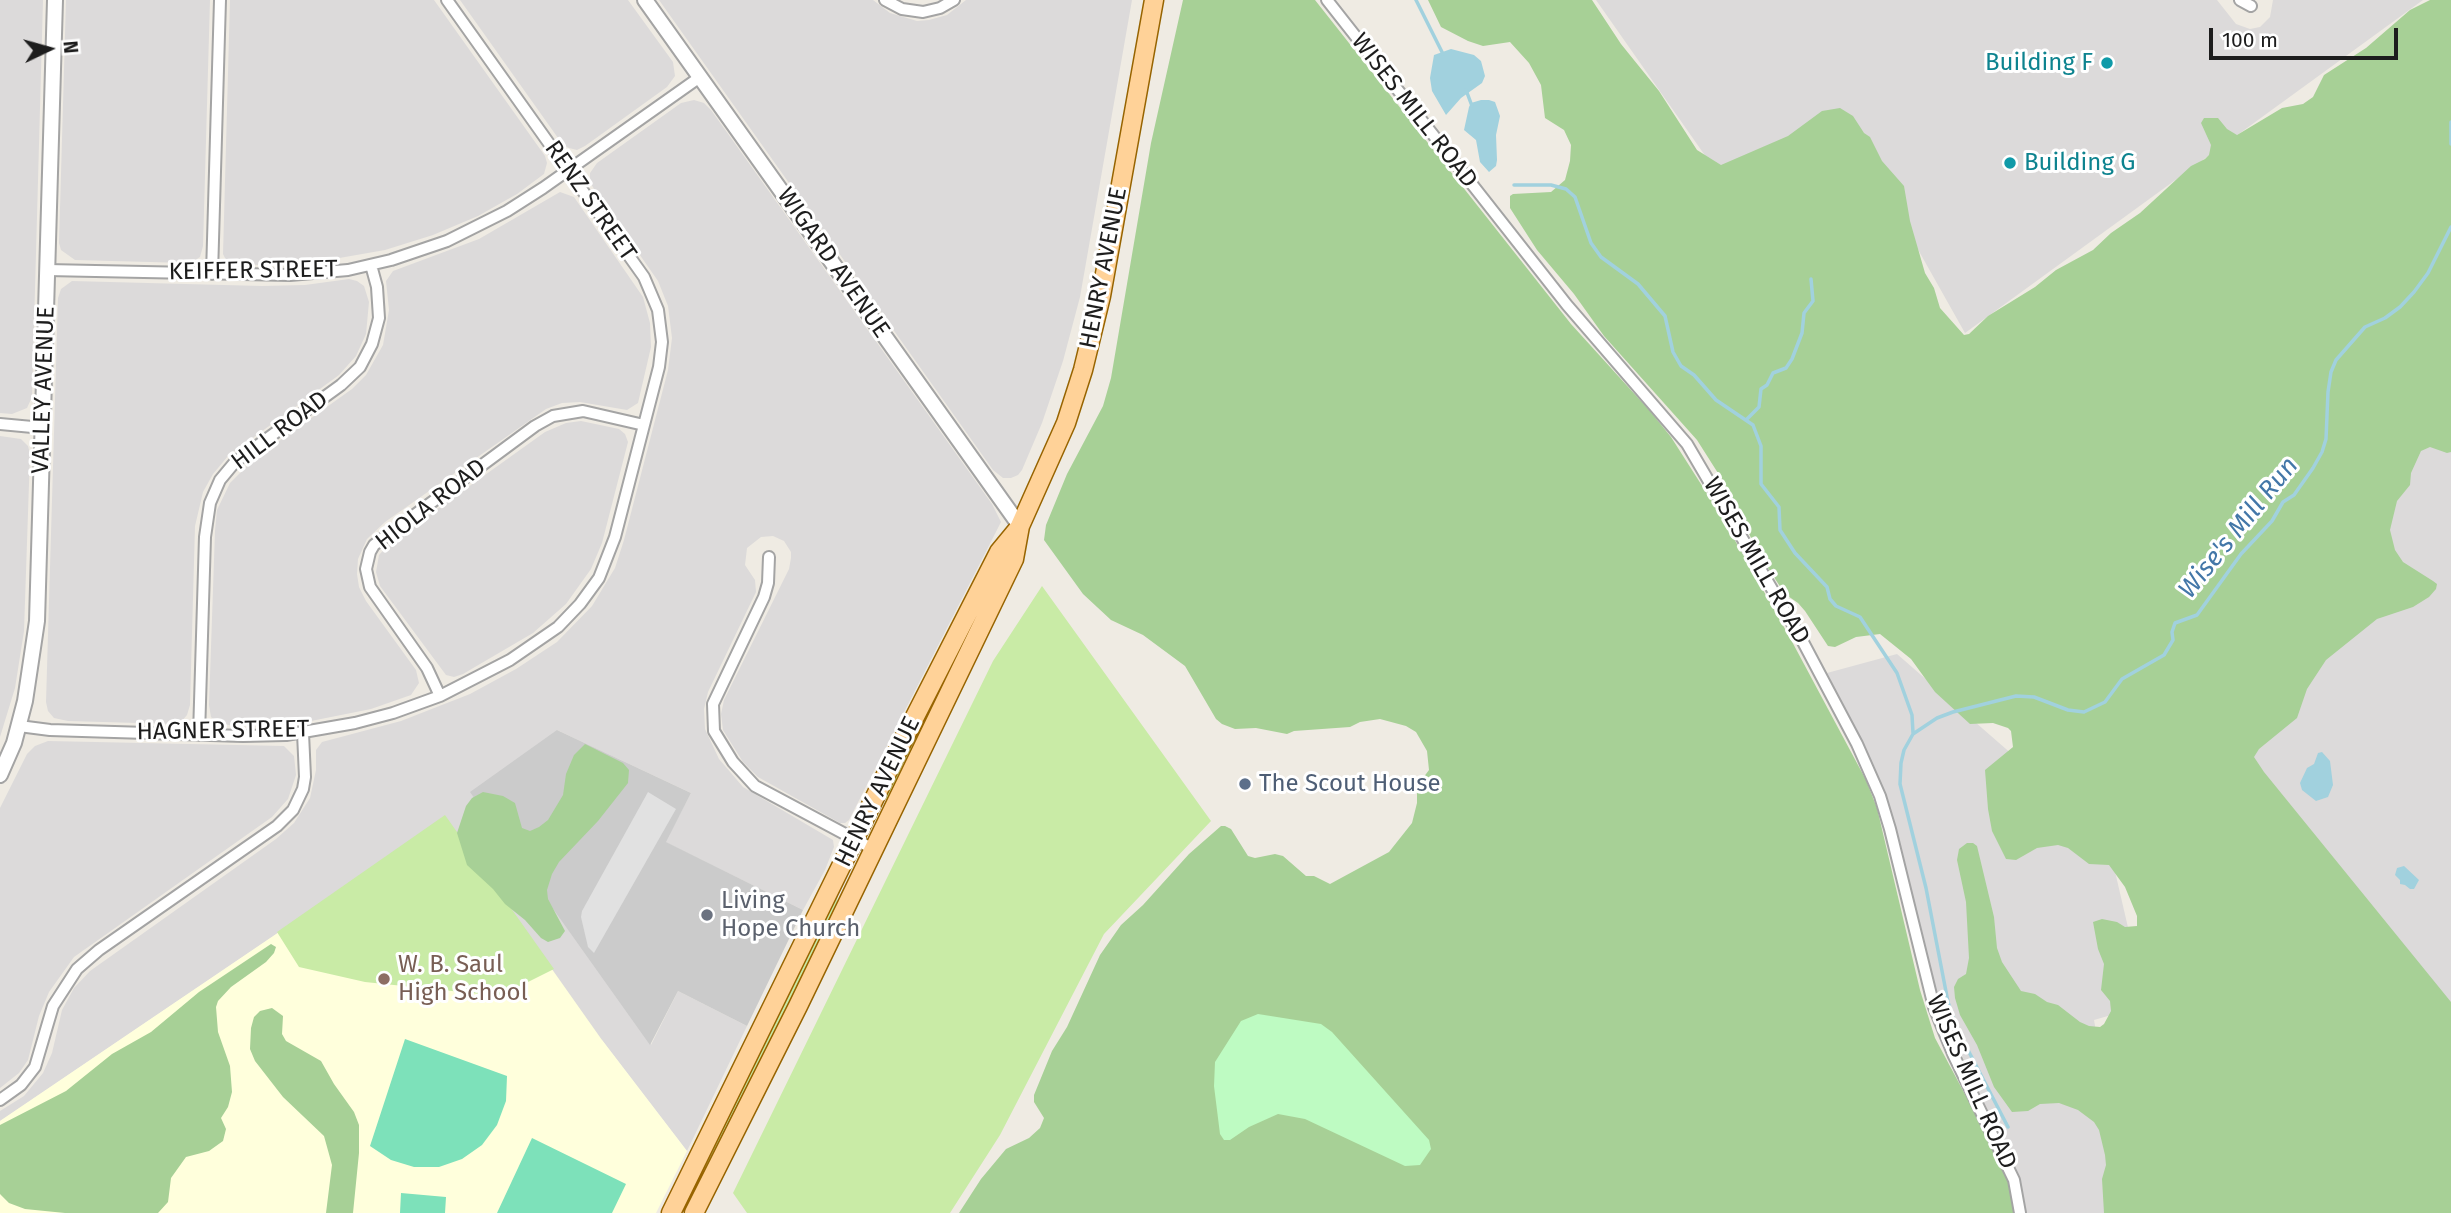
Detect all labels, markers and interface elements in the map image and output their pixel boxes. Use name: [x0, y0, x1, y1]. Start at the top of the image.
north arrow: [14, 14, 84, 84]
scale bar: [2213, 14, 2402, 58]
text: 100 m: [2222, 27, 2278, 53]
street label: WISES MILL ROAD: [1345, 28, 1483, 194]
text: N: [58, 40, 82, 54]
place label: Building F: [1985, 49, 2093, 77]
marker: Building F: [2099, 55, 2115, 71]
street label: RENZ STREET: [538, 135, 642, 267]
place label: Building G: [2024, 149, 2135, 177]
marker: Building G: [2002, 155, 2018, 171]
street label: WIGARD AVENUE: [770, 182, 896, 344]
street label: HENRY AVENUE: [1074, 185, 1134, 351]
street label: KEIFFER STREET: [168, 255, 338, 287]
street label: VALLEY AVENUE: [27, 306, 61, 474]
street label: HILL ROAD: [226, 385, 334, 477]
water label: Wise's Mill Run: [2173, 451, 2305, 605]
street label: HIOLA ROAD: [370, 453, 492, 557]
street label: WISES MILL ROAD: [1697, 472, 1815, 650]
street label: HENRY AVENUE: [829, 712, 927, 872]
street label: HAGNER STREET: [136, 715, 310, 747]
place label: The Scout House: [1259, 770, 1441, 798]
marker: The Scout House: [1237, 776, 1253, 792]
place label: Living Hope Church: [721, 887, 860, 943]
marker: Living Hope Church: [699, 907, 715, 923]
place label: W. B. Saul High School: [398, 951, 528, 1007]
marker: W. B. Saul High School: [376, 971, 392, 987]
street label: WISES MILL ROAD: [1920, 990, 2022, 1174]

